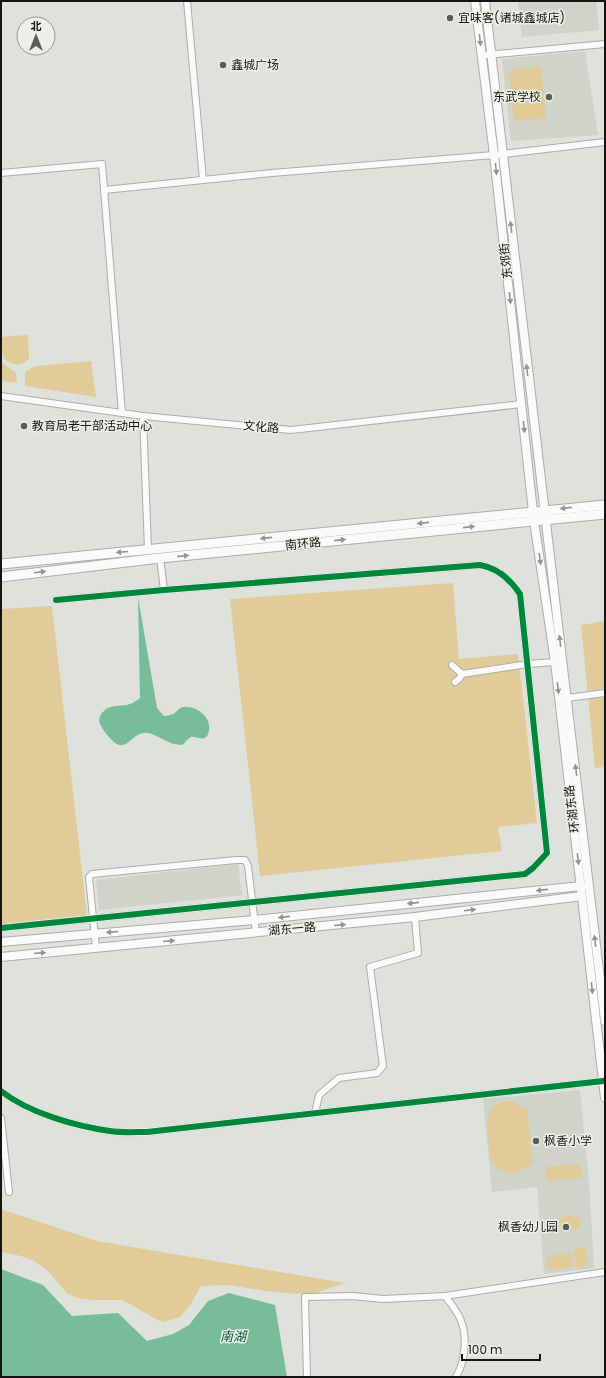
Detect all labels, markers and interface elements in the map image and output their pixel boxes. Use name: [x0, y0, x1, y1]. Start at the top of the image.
place label: 宜味客(诸城鑫城店): [458, 9, 565, 26]
marker: 宜味客(诸城鑫城店): [445, 13, 455, 23]
north arrow: [16, 16, 56, 56]
text: 北: [31, 18, 42, 34]
one-way arrow: [477, 34, 483, 46]
place label: 鑫城广场: [231, 56, 279, 73]
marker: 鑫城广场: [218, 60, 228, 70]
place label: 东武学校: [493, 88, 541, 105]
marker: 东武学校: [544, 92, 554, 102]
one-way arrow: [493, 163, 499, 175]
one-way arrow: [508, 221, 514, 233]
street label: 东郊街: [495, 242, 516, 280]
one-way arrow: [507, 292, 513, 304]
one-way arrow: [524, 364, 530, 376]
street label: 文化路: [242, 416, 280, 437]
place label: 教育局老干部活动中心: [32, 417, 152, 434]
marker: 教育局老干部活动中心: [19, 421, 29, 431]
one-way arrow: [521, 421, 527, 433]
one-way arrow: [560, 505, 572, 512]
one-way arrow: [417, 519, 429, 526]
one-way arrow: [463, 524, 475, 530]
street label: 南环路: [284, 533, 322, 554]
one-way arrow: [260, 535, 272, 542]
one-way arrow: [334, 537, 346, 543]
one-way arrow: [116, 549, 128, 556]
one-way arrow: [177, 553, 189, 559]
one-way arrow: [537, 553, 543, 565]
one-way arrow: [34, 569, 46, 576]
one-way arrow: [557, 635, 563, 647]
one-way arrow: [555, 682, 561, 694]
one-way arrow: [572, 764, 579, 776]
street label: 环湖东路: [560, 784, 583, 834]
one-way arrow: [575, 853, 581, 865]
one-way arrow: [536, 887, 548, 894]
one-way arrow: [407, 900, 419, 907]
one-way arrow: [464, 907, 476, 913]
one-way arrow: [278, 913, 290, 920]
street label: 湖东一路: [267, 918, 317, 939]
one-way arrow: [334, 921, 347, 928]
one-way arrow: [106, 928, 118, 935]
one-way arrow: [592, 935, 599, 947]
one-way arrow: [163, 937, 175, 944]
one-way arrow: [34, 950, 46, 956]
one-way arrow: [589, 982, 595, 994]
place label: 枫香小学: [544, 1132, 592, 1149]
marker: 枫香小学: [531, 1136, 541, 1146]
place label: 枫香幼儿园: [498, 1218, 558, 1235]
marker: 枫香幼儿园: [561, 1222, 571, 1232]
water label: 南湖: [220, 1327, 248, 1346]
scale bar: [462, 1336, 540, 1362]
text: 100 m: [468, 1341, 502, 1358]

